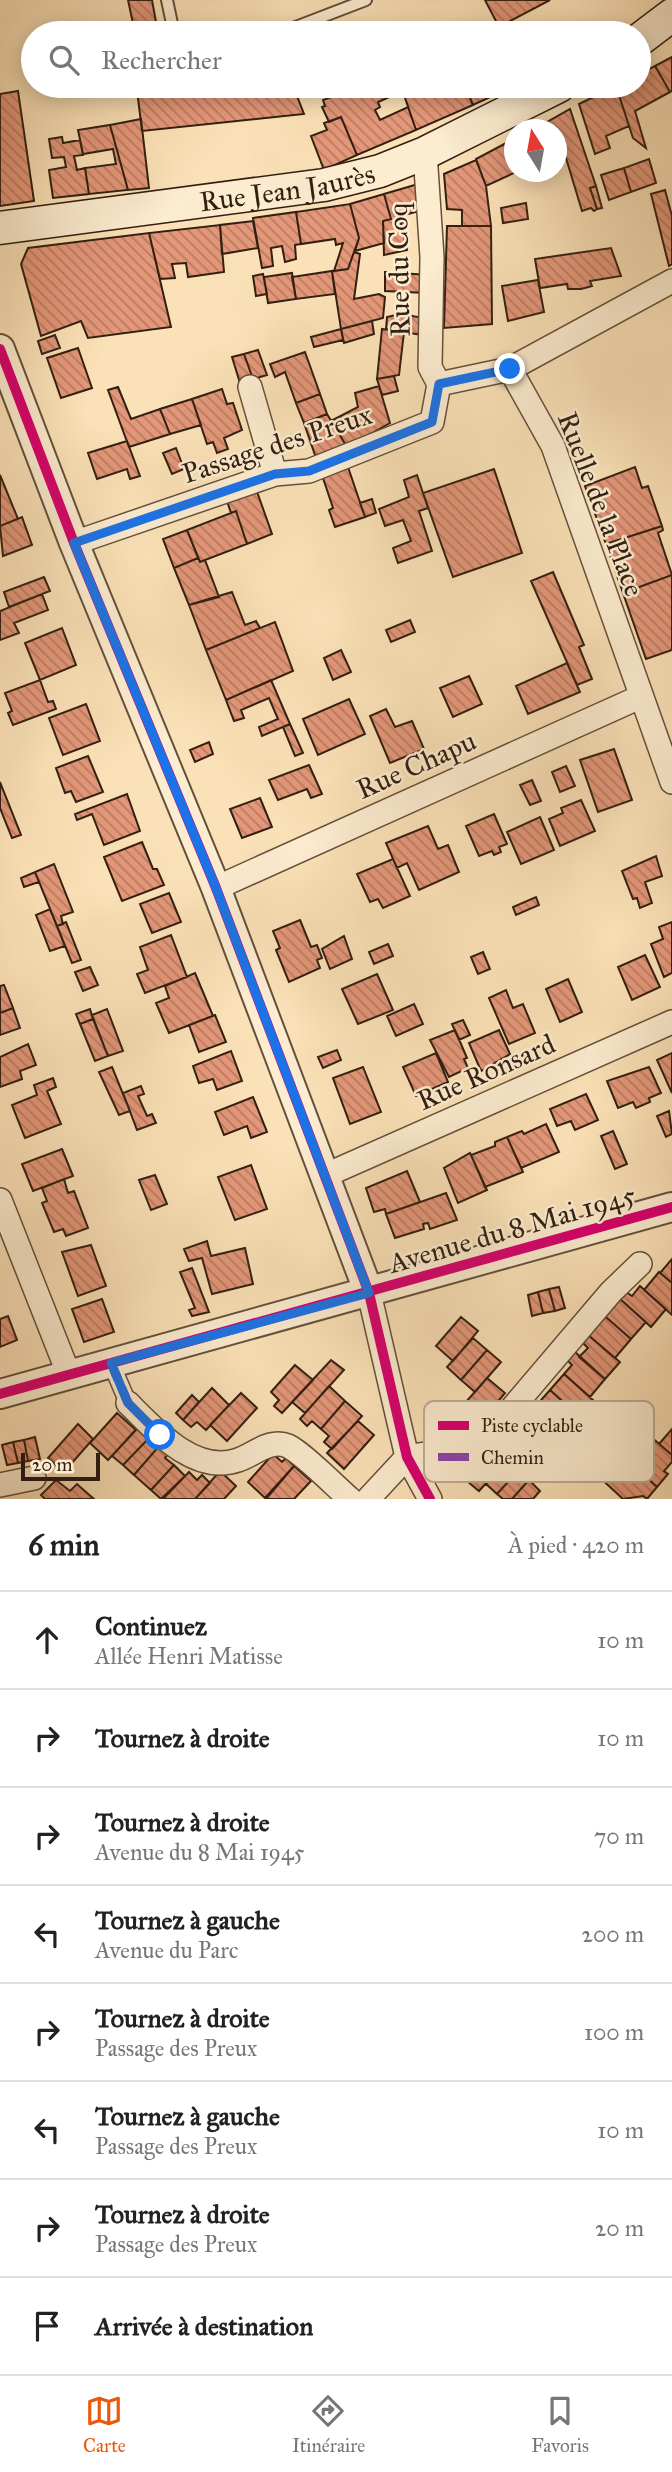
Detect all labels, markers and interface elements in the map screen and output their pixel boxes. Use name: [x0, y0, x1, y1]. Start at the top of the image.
search box: [21, 21, 651, 98]
icon: search: [45, 41, 83, 79]
text: Rechercher: [101, 44, 222, 76]
north arrow: [504, 119, 567, 182]
street label: Rue Jean Jaurès: [197, 155, 378, 219]
street label: Rue du Coq: [380, 202, 418, 337]
route end: [494, 353, 525, 384]
street label: Passage des Preux: [178, 397, 377, 491]
street label: Ruelle de la Place: [550, 407, 652, 601]
street label: Rue Chapu: [351, 723, 481, 807]
street label: Rue Ronsard: [412, 1026, 560, 1118]
street label: Avenue du 8 Mai 1945: [384, 1177, 639, 1281]
legend: [424, 1401, 654, 1482]
text: Piste cyclable: [481, 1414, 583, 1437]
route start: [144, 1419, 175, 1450]
text: Chemin: [481, 1446, 544, 1469]
scale bar: [21, 1450, 100, 1482]
text: 20 m: [32, 1453, 73, 1476]
text: 6 min: [28, 1527, 100, 1563]
text: À pied · 420 m: [508, 1531, 644, 1559]
text: Continuez: [95, 1610, 207, 1642]
icon: ahead: [28, 1621, 66, 1659]
text: 10 m: [597, 1626, 644, 1654]
text: Allée Henri Matisse: [95, 1642, 283, 1670]
icon: right: [28, 1719, 66, 1757]
text: Tournez à droite: [95, 1722, 270, 1754]
text: 10 m: [597, 1724, 644, 1752]
text: Tournez à droite: [95, 1806, 270, 1838]
icon: right: [28, 1817, 66, 1855]
text: 70 m: [594, 1822, 644, 1850]
text: Avenue du 8 Mai 1945: [95, 1838, 304, 1866]
text: Tournez à gauche: [95, 1904, 280, 1936]
icon: left: [28, 1915, 66, 1953]
text: 200 m: [582, 1920, 644, 1948]
text: Avenue du Parc: [95, 1936, 238, 1964]
text: Tournez à droite: [95, 2002, 270, 2034]
icon: right: [28, 2013, 66, 2051]
text: 100 m: [584, 2018, 644, 2046]
text: Passage des Preux: [95, 2034, 257, 2062]
text: Tournez à gauche: [95, 2100, 280, 2132]
icon: left: [28, 2111, 66, 2149]
text: 10 m: [597, 2116, 644, 2144]
text: Passage des Preux: [95, 2132, 257, 2160]
text: Tournez à droite: [95, 2198, 270, 2230]
icon: right: [28, 2209, 66, 2247]
text: 20 m: [595, 2214, 644, 2242]
text: Passage des Preux: [95, 2230, 257, 2258]
icon: arrive: [28, 2307, 66, 2345]
text: Arrivée à destination: [95, 2310, 313, 2342]
tab: Carte: [83, 2392, 126, 2457]
tab: Itinéraire: [292, 2392, 365, 2457]
tab: Favoris: [531, 2392, 589, 2457]

